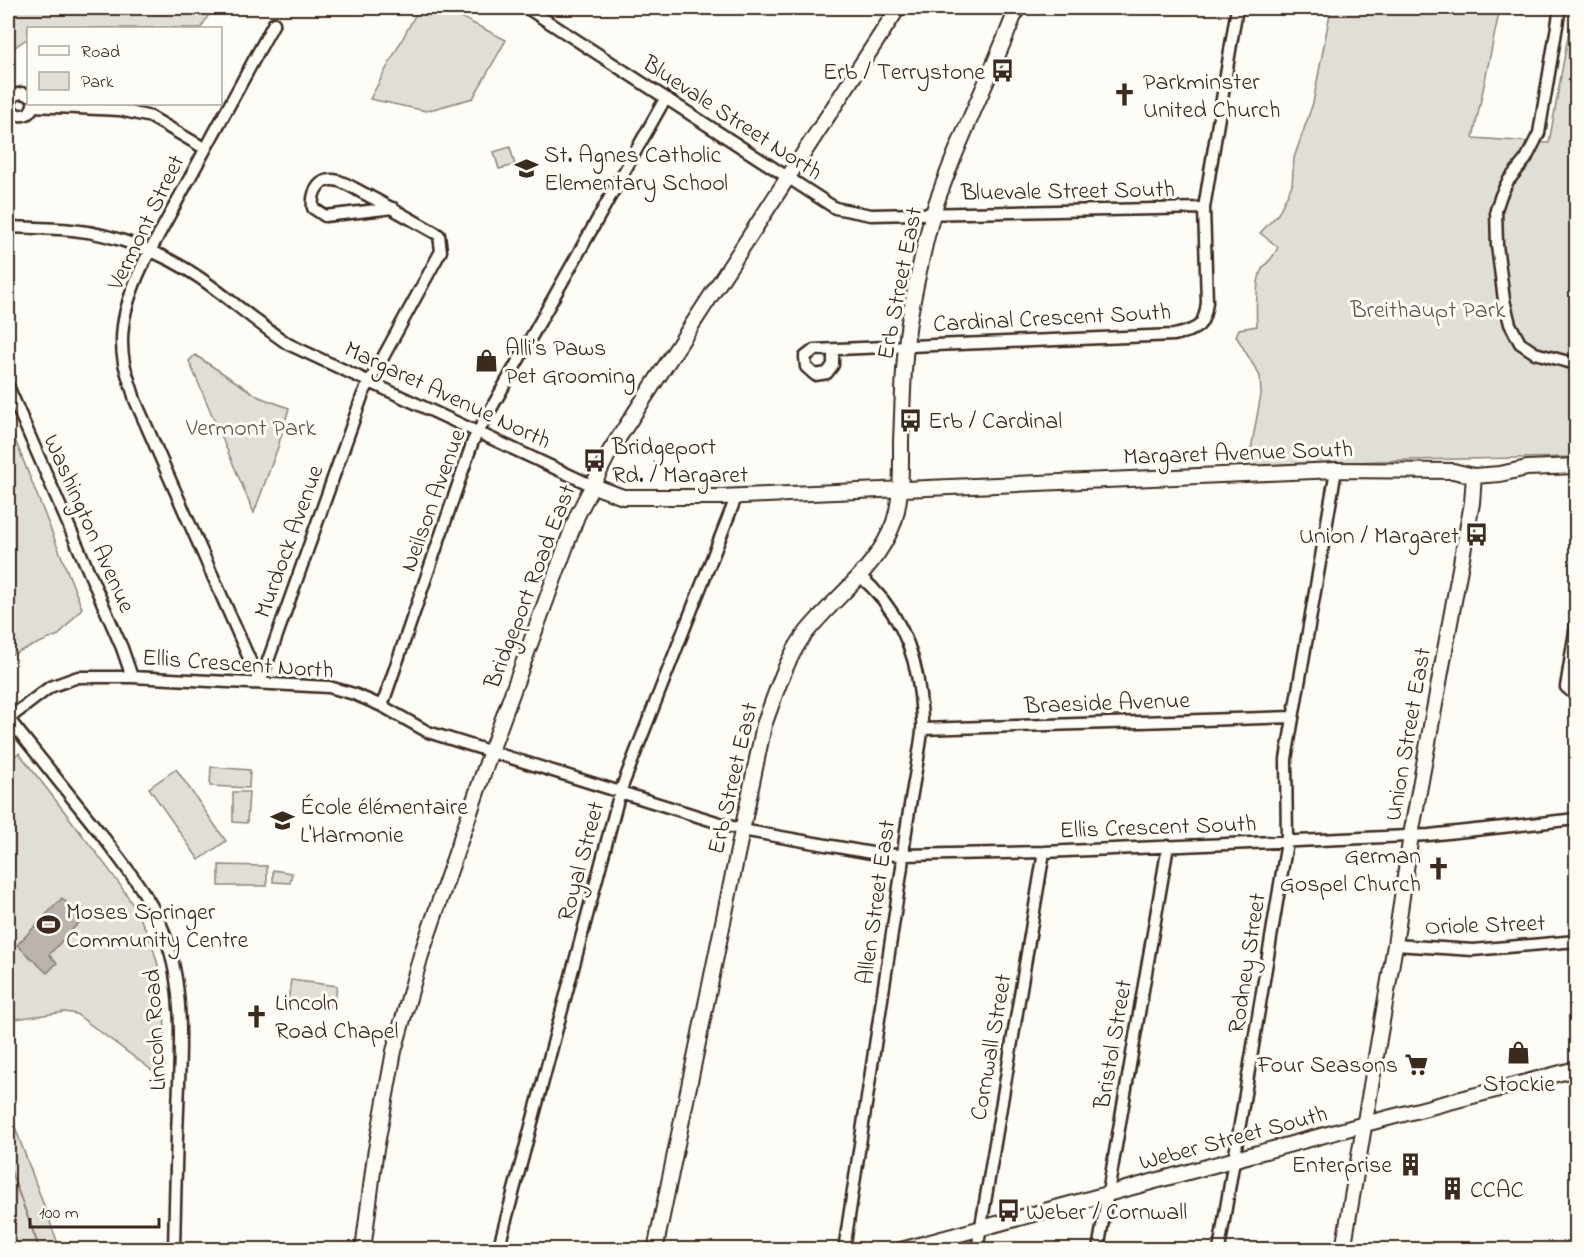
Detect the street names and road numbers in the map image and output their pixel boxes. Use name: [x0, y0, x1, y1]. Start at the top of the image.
street label: Bluevale Street North: [634, 47, 828, 190]
street label: Vermont Street: [99, 149, 195, 298]
street label: Bluevale Street South: [960, 173, 1175, 212]
street label: Erb Street East: [869, 204, 933, 363]
street label: Cardinal Crescent South: [932, 296, 1172, 343]
street label: Margaret Avenue North: [338, 333, 556, 460]
street label: Neilson Avenue: [392, 424, 476, 577]
street label: Washington Avenue: [33, 429, 143, 619]
street label: Margaret Avenue South: [1123, 433, 1354, 476]
street label: Murdock Avenue: [246, 460, 334, 623]
street label: Bridgeport Road East: [476, 480, 586, 695]
street label: Ellis Crescent North: [141, 641, 335, 690]
street label: Union Street East: [1377, 645, 1442, 824]
street label: Braeside Avenue: [1023, 684, 1191, 725]
street label: Erb Street East: [700, 699, 769, 858]
street label: Royal Street: [550, 798, 616, 926]
street label: Ellis Crescent South: [1059, 808, 1257, 849]
street label: Allen Street East: [849, 818, 906, 987]
street label: Rodney Street: [1220, 891, 1278, 1036]
street label: Oriole Street: [1424, 907, 1546, 946]
street label: Lincoln Road: [136, 968, 177, 1091]
street label: Cornwall Street: [962, 971, 1023, 1123]
street label: Bristol Street: [1086, 977, 1143, 1113]
street label: Weber Street South: [1136, 1097, 1332, 1181]

